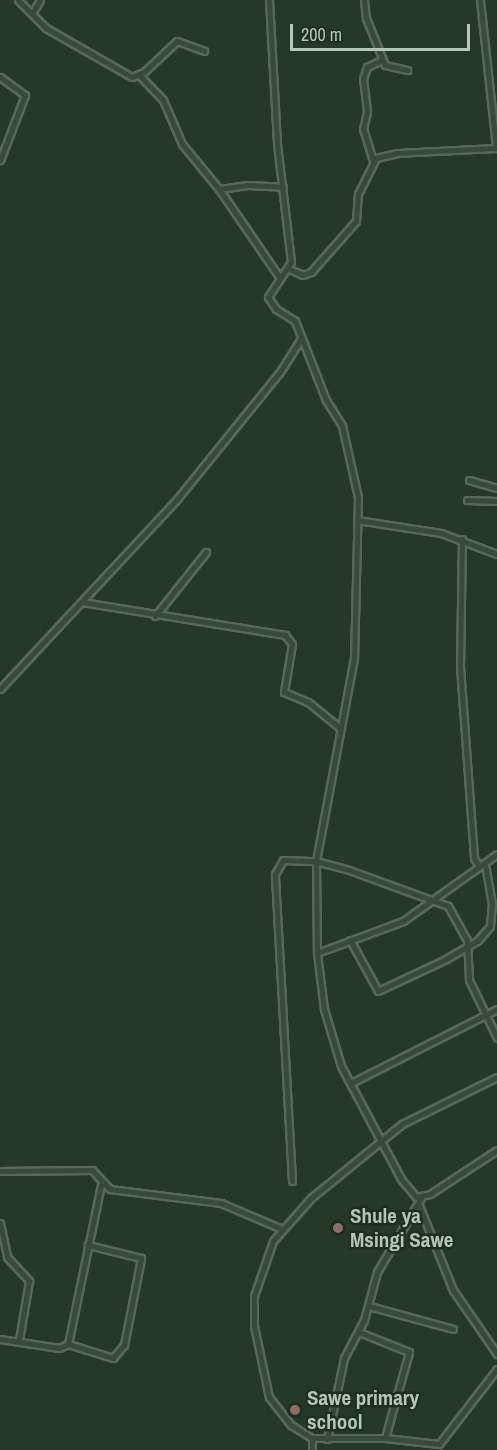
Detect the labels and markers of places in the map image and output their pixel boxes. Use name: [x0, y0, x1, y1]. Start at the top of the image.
place label: Shule ya Msingi Sawe: [350, 1203, 453, 1253]
marker: Shule ya Msingi Sawe: [331, 1221, 345, 1235]
place label: Sawe primary school: [307, 1385, 419, 1435]
marker: Sawe primary school: [288, 1403, 302, 1417]

